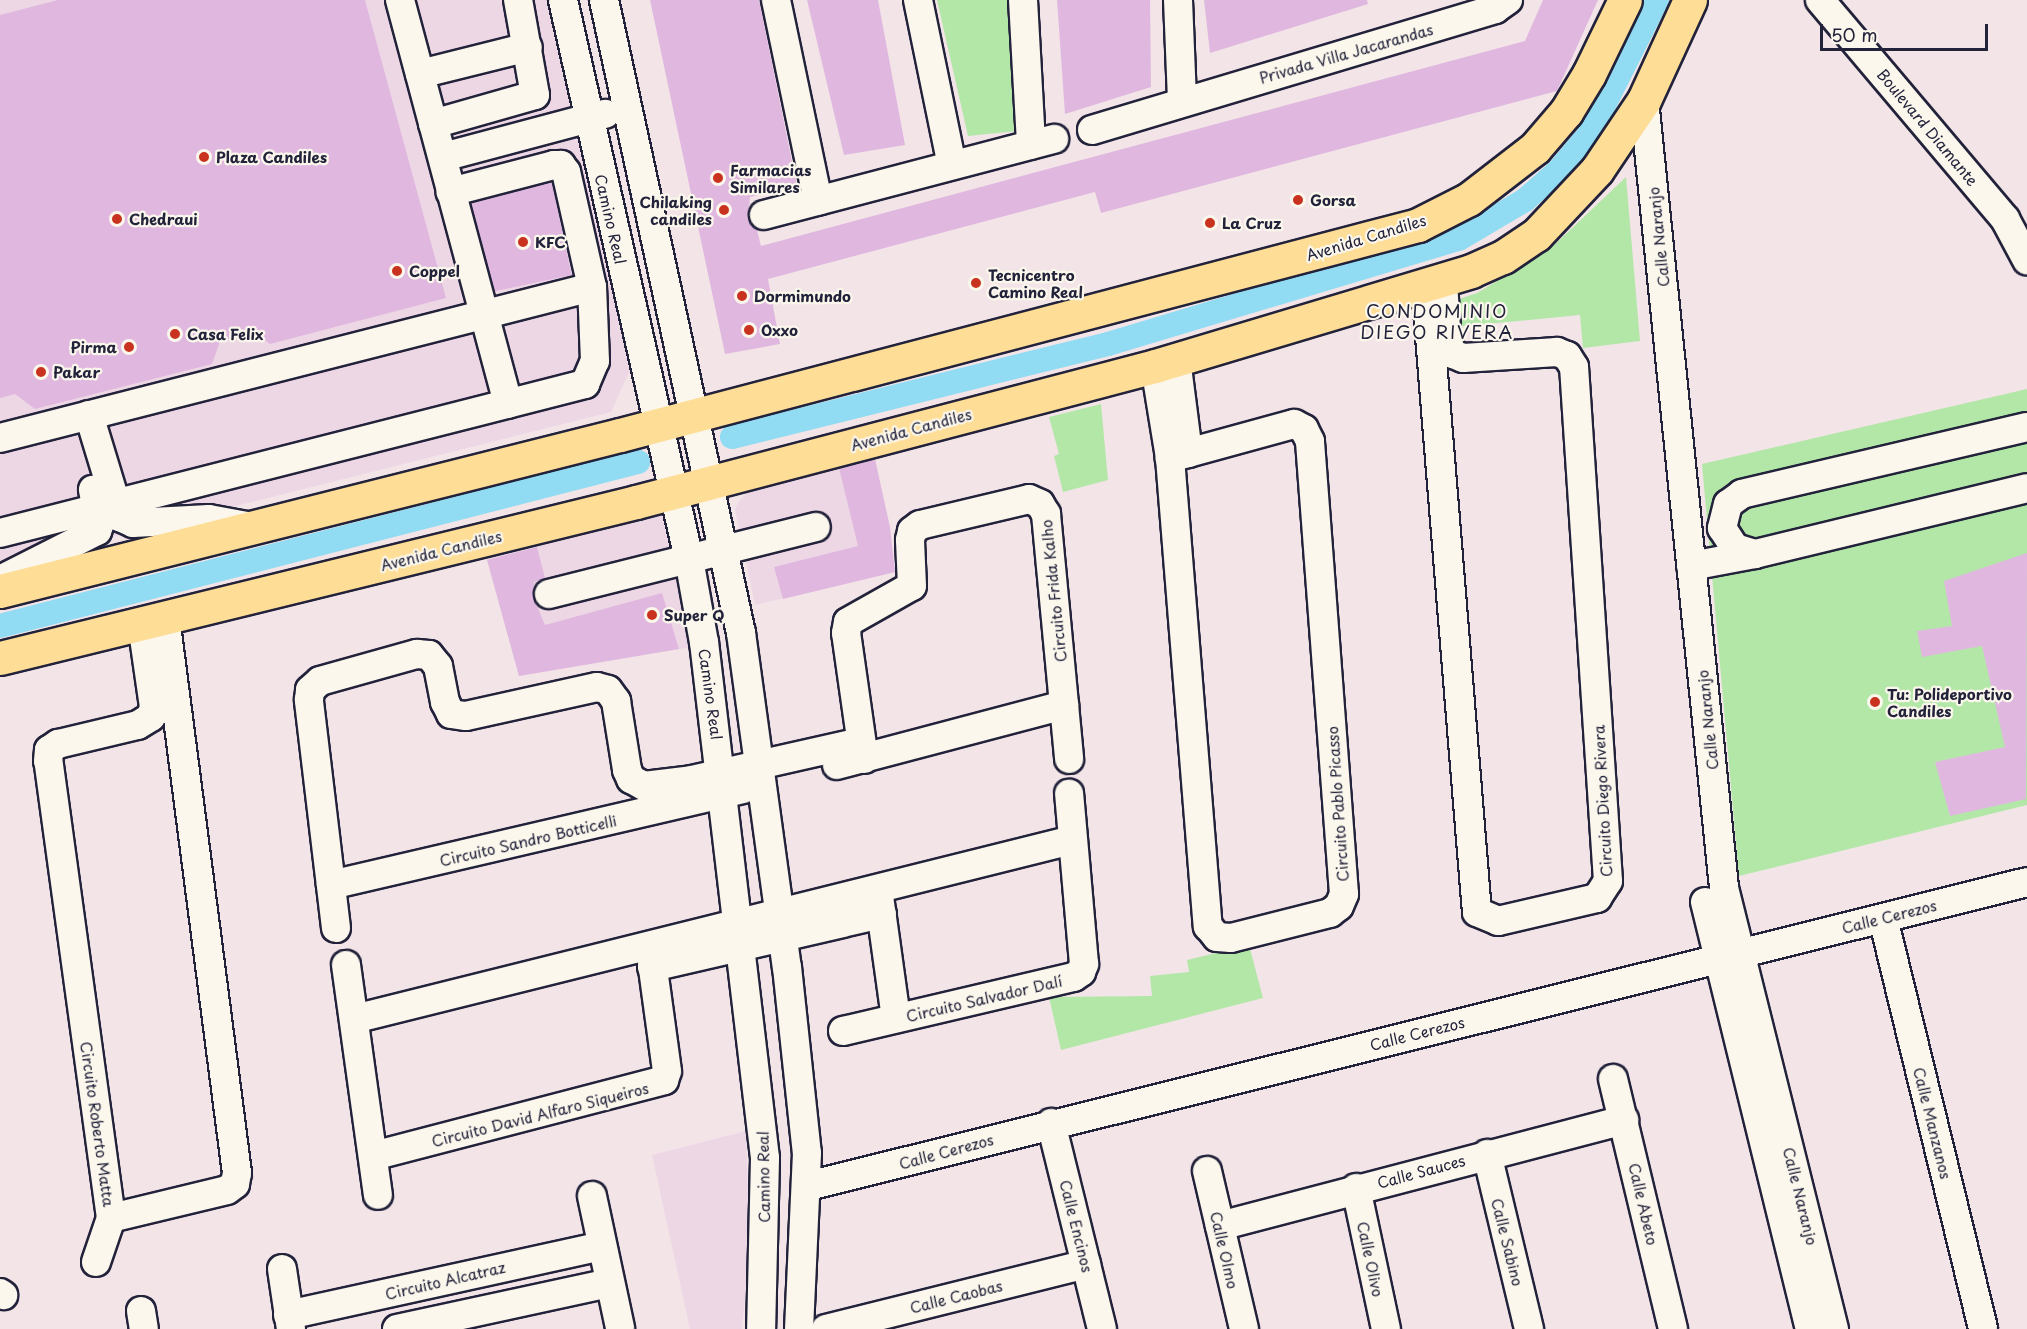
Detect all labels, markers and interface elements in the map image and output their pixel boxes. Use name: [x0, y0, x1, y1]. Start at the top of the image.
scale bar: [1823, 12, 1991, 50]
street label: Privada Villa Jacarandas: [1257, 19, 1435, 87]
text: 50 m: [1831, 21, 1878, 48]
street label: Boulevard Diamante: [1874, 65, 1982, 189]
place label: Plaza Candiles: [216, 148, 328, 166]
marker: Plaza Candiles: [197, 150, 211, 164]
place label: Farmacias Similares: [730, 160, 812, 195]
marker: Farmacias Similares: [711, 171, 725, 185]
street label: Camino Real: [592, 172, 630, 266]
street label: Calle Naranjo: [1644, 187, 1672, 287]
place label: Gorsa: [1310, 191, 1356, 209]
place label: Chilaking candiles: [640, 192, 712, 227]
marker: Gorsa: [1291, 193, 1305, 207]
marker: Chilaking candiles: [717, 203, 731, 217]
place label: Chedraui: [129, 210, 198, 228]
street label: Avenida Candiles: [1304, 210, 1428, 264]
marker: Chedraui: [110, 212, 124, 226]
place label: La Cruz: [1222, 214, 1282, 232]
marker: La Cruz: [1203, 216, 1217, 230]
place label: KFC: [535, 233, 566, 251]
marker: KFC: [516, 235, 530, 249]
place label: Coppel: [409, 262, 460, 280]
marker: Coppel: [390, 264, 404, 278]
place label: Tecnicentro Camino Real: [988, 265, 1084, 300]
marker: Tecnicentro Camino Real: [969, 276, 983, 290]
place label: Dormimundo: [754, 287, 851, 305]
marker: Dormimundo: [735, 289, 749, 303]
district label: CONDOMINIO DIEGO RIVERA: [1361, 301, 1513, 344]
place label: Oxxo: [761, 321, 798, 339]
marker: Oxxo: [742, 323, 756, 337]
place label: Casa Felix: [187, 325, 264, 343]
marker: Casa Felix: [168, 327, 182, 341]
place label: Pirma: [71, 338, 117, 356]
marker: Pirma: [122, 340, 136, 354]
place label: Pakar: [53, 363, 100, 381]
marker: Pakar: [34, 365, 48, 379]
street label: Avenida Candiles: [849, 404, 973, 454]
street label: Circuito Frida Kalho: [1037, 519, 1069, 663]
street label: Avenida Candiles: [379, 526, 503, 574]
place label: Super Q: [664, 606, 725, 624]
marker: Super Q: [645, 608, 659, 622]
street label: Camino Real: [696, 647, 726, 741]
street label: Calle Naranjo: [1693, 670, 1721, 770]
place label: Tu: Polideportivo Candiles: [1887, 684, 2012, 719]
marker: Tu: Polideportivo Candiles: [1868, 695, 1882, 709]
street label: Circuito Diego Rivera: [1589, 724, 1615, 878]
street label: Circuito Pablo Picasso: [1323, 725, 1351, 883]
street label: Circuito Sandro Botticelli: [437, 811, 619, 869]
street label: Calle Cerezos: [1839, 895, 1939, 937]
street label: Circuito Salvador Dalí: [904, 971, 1064, 1025]
street label: Calle Cerezos: [1367, 1012, 1467, 1054]
street label: Circuito Roberto Matta: [77, 1040, 119, 1208]
street label: Calle Manzanos: [1910, 1065, 1956, 1181]
street label: Circuito David Alfaro Siqueiros: [430, 1078, 650, 1150]
street label: Calle Cerezos: [896, 1130, 996, 1172]
street label: Camino Real: [753, 1131, 773, 1223]
street label: Calle Naranjo: [1780, 1146, 1822, 1246]
street label: Calle Sauces: [1375, 1151, 1467, 1191]
street label: Calle Abeto: [1626, 1161, 1662, 1247]
street label: Calle Encinos: [1057, 1178, 1097, 1274]
street label: Calle Sabino: [1488, 1196, 1528, 1288]
street label: Calle Olmo: [1207, 1209, 1243, 1291]
street label: Calle Olivo: [1354, 1219, 1388, 1299]
street label: Circuito Alcatraz: [383, 1257, 507, 1303]
street label: Calle Caobas: [908, 1276, 1004, 1316]

